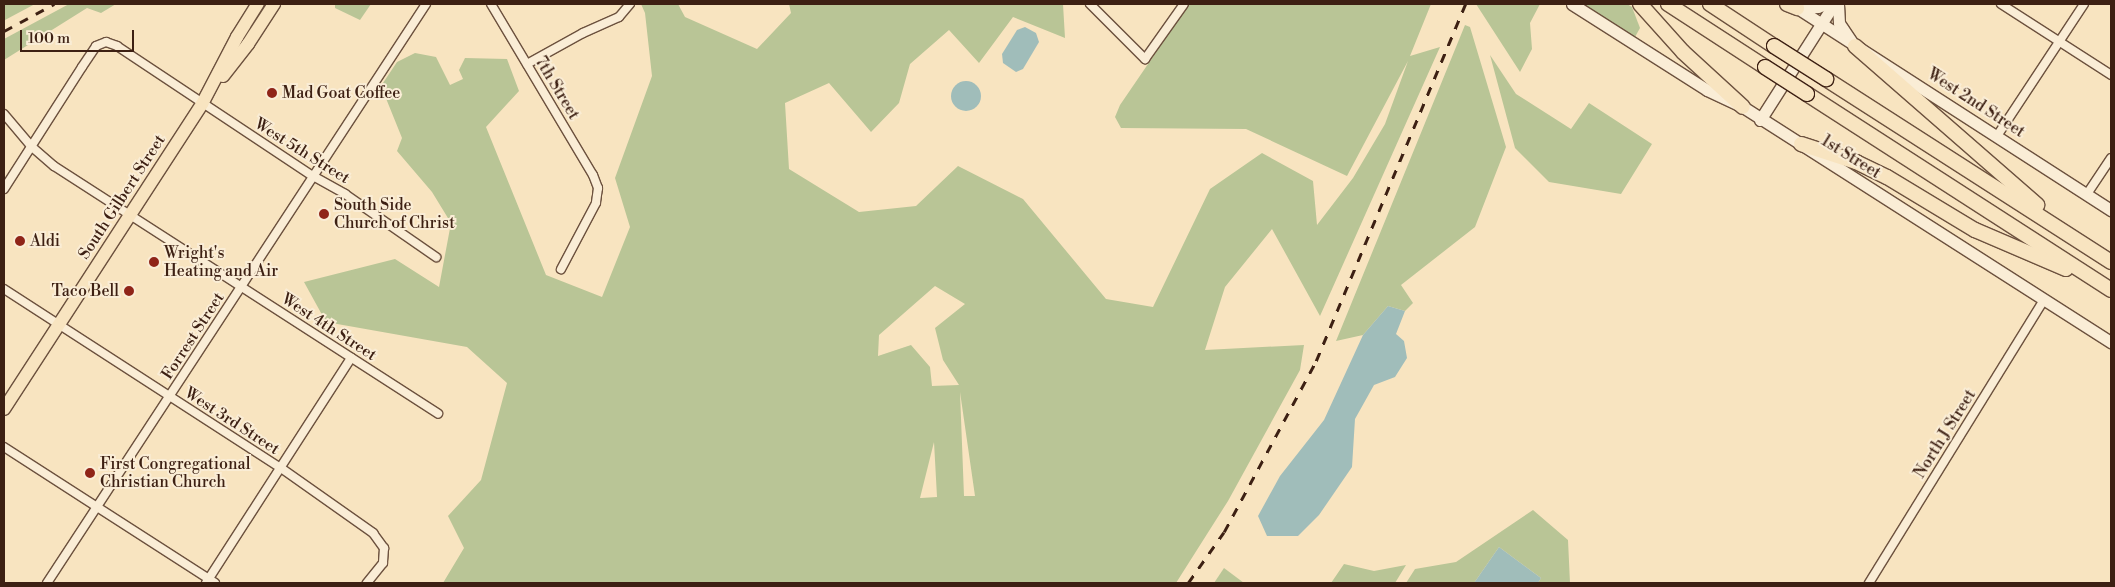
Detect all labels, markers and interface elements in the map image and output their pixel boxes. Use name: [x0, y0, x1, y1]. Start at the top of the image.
scale bar: [22, 20, 136, 52]
text: 100 m: [28, 29, 70, 48]
street label: 7th Street: [531, 53, 583, 123]
street label: West 2nd Street: [1924, 64, 2028, 142]
place label: Mad Goat Coffee: [282, 83, 400, 103]
marker: Mad Goat Coffee: [266, 87, 278, 99]
street label: West 5th Street: [251, 114, 353, 188]
street label: South Gilbert Street: [75, 131, 169, 263]
street label: 1st Street: [1818, 131, 1884, 183]
place label: South Side Church of Christ: [334, 195, 455, 233]
marker: South Side Church of Christ: [318, 208, 330, 220]
place label: Aldi: [30, 231, 60, 251]
marker: Aldi: [14, 235, 26, 247]
place label: Wright's Heating and Air: [164, 243, 278, 281]
marker: Wright's Heating and Air: [148, 256, 160, 268]
place label: Taco Bell: [51, 281, 119, 301]
marker: Taco Bell: [123, 285, 135, 297]
street label: Forrest Street: [158, 289, 228, 383]
street label: West 4th Street: [278, 289, 380, 365]
street label: West 3rd Street: [181, 383, 283, 459]
street label: North J Street: [1910, 386, 1980, 482]
place label: First Congregational Christian Church: [100, 454, 250, 492]
marker: First Congregational Christian Church: [84, 467, 96, 479]

